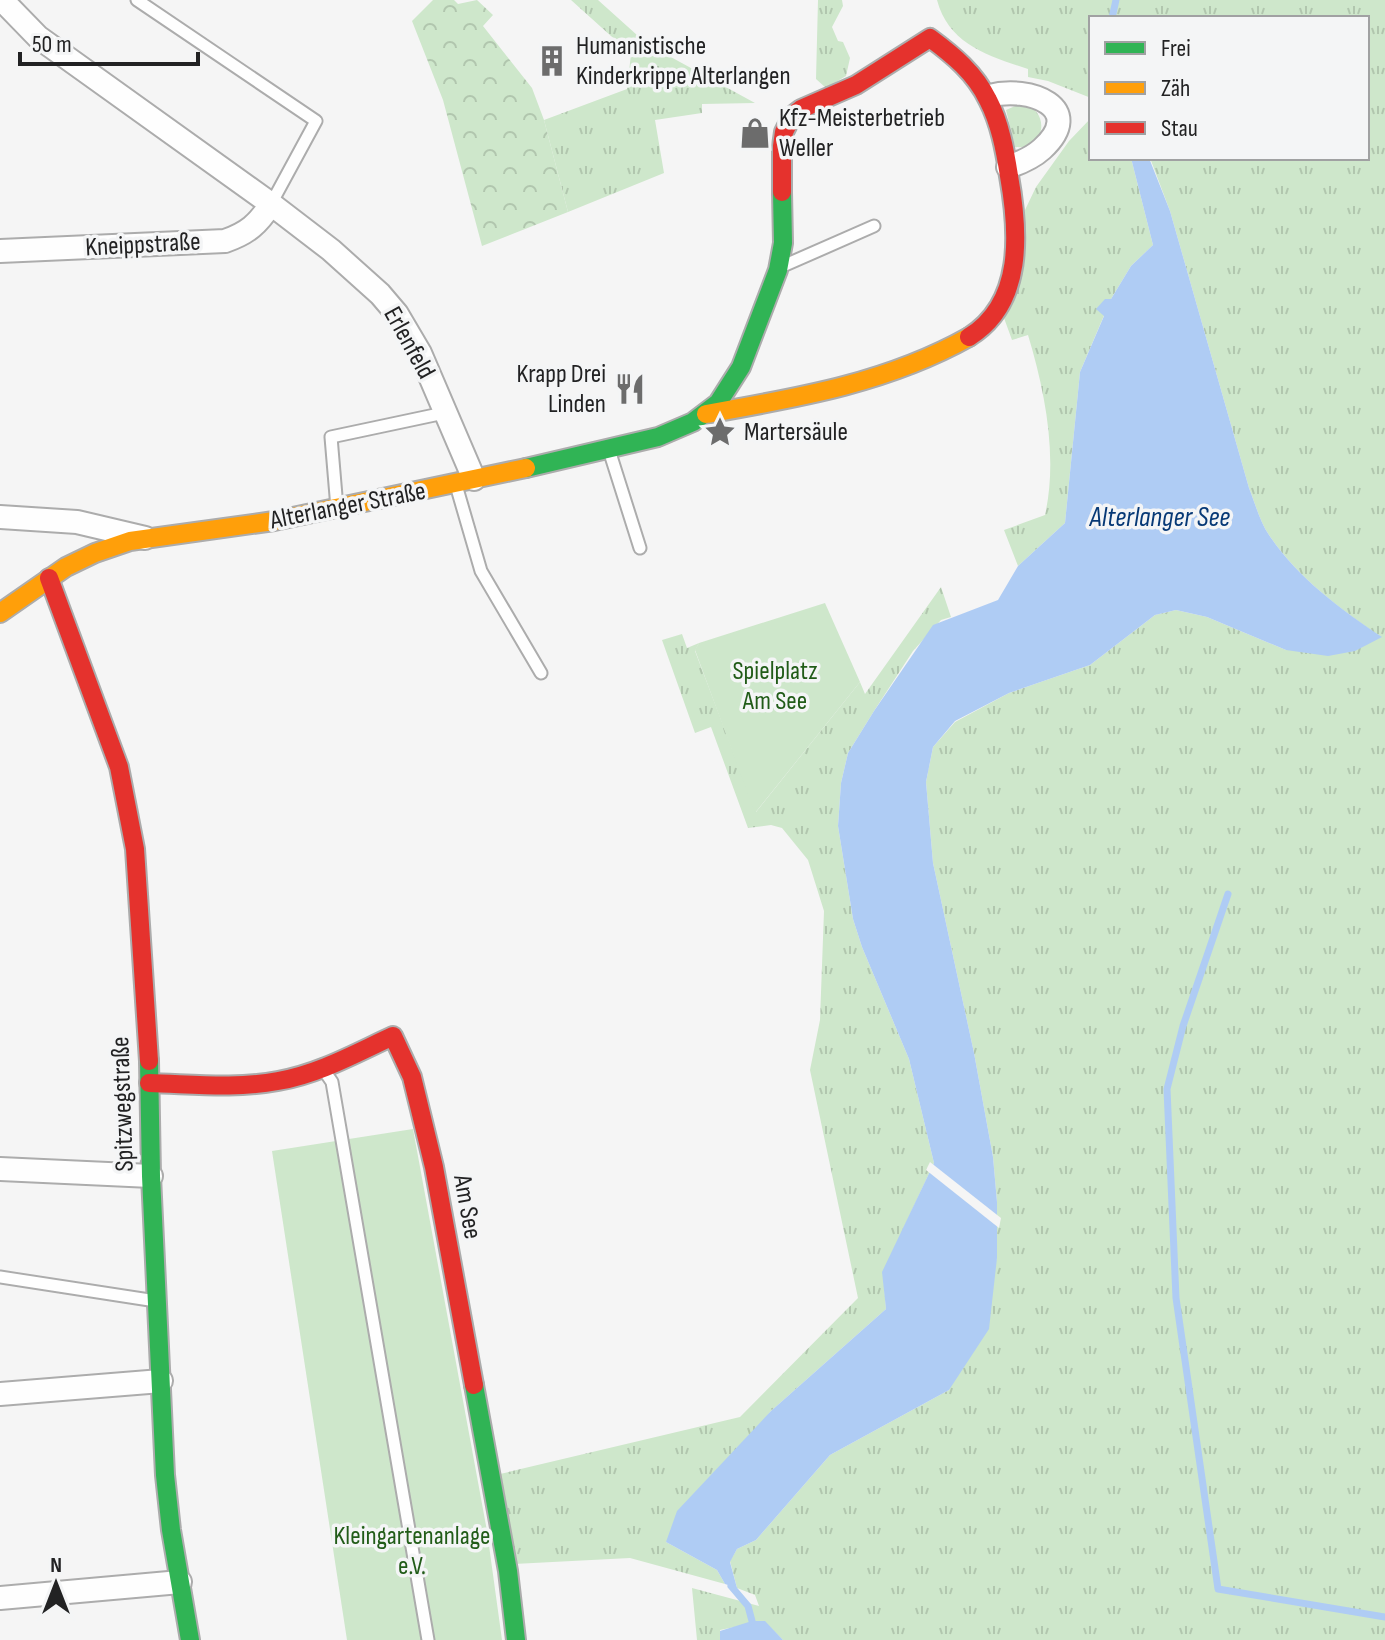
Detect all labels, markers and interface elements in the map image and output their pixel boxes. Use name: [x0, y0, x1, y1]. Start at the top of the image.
scale bar: [20, 16, 198, 66]
legend: [1089, 16, 1369, 160]
text: 50 m: [32, 30, 72, 59]
place label: Humanistische Kinderkrippe Alterlangen: [576, 31, 791, 92]
text: Frei: [1161, 34, 1191, 63]
building icon: Humanistische Kinderkrippe Alterlangen: [535, 44, 569, 78]
text: Zäh: [1161, 74, 1190, 103]
place label: Kfz-Meisterbetrieb Weller: [779, 103, 945, 164]
text: Stau: [1161, 114, 1198, 143]
shop icon: Kfz-Meisterbetrieb Weller: [738, 116, 772, 150]
street label: Kneippstraße: [85, 227, 201, 263]
street label: Erlenfeld: [377, 302, 441, 384]
place label: Krapp Drei Linden: [517, 359, 606, 420]
restaurant icon: Krapp Drei Linden: [613, 372, 647, 406]
place icon: Martersäule: [703, 415, 737, 449]
place label: Martersäule: [744, 417, 848, 448]
street label: Alterlanger Straße: [267, 476, 428, 536]
water label: Alterlanger See: [1089, 501, 1230, 534]
park label: Spielplatz Am See: [732, 656, 818, 717]
street label: Spitzwegstraße: [105, 1036, 141, 1172]
street label: Am See: [446, 1172, 488, 1241]
park label: Kleingartenanlage e.V.: [334, 1521, 490, 1582]
north arrow: [16, 1544, 96, 1624]
text: N: [50, 1552, 62, 1579]

